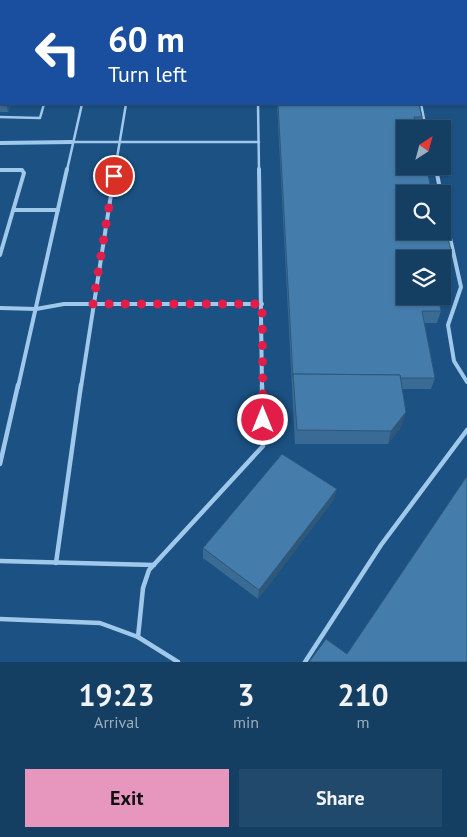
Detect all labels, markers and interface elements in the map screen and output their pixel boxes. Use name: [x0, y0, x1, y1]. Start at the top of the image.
text: 60 m: [108, 16, 185, 62]
icon: left: [25, 20, 90, 85]
text: Turn left: [108, 60, 187, 88]
north arrow: [396, 120, 451, 175]
map controls: [396, 120, 451, 305]
pin: [93, 155, 135, 197]
icon: arrive: [100, 162, 128, 190]
button: search: [396, 185, 451, 240]
button: layers: [396, 250, 451, 305]
position arrow: [236, 393, 288, 445]
text: 19:23: [78, 675, 155, 714]
text: 3: [238, 675, 255, 714]
text: 210: [337, 675, 389, 714]
text: Arrival: [94, 712, 139, 732]
text: min: [233, 712, 259, 732]
text: m: [357, 712, 370, 732]
button: Exit: [25, 769, 229, 827]
button: Share: [239, 769, 442, 827]

